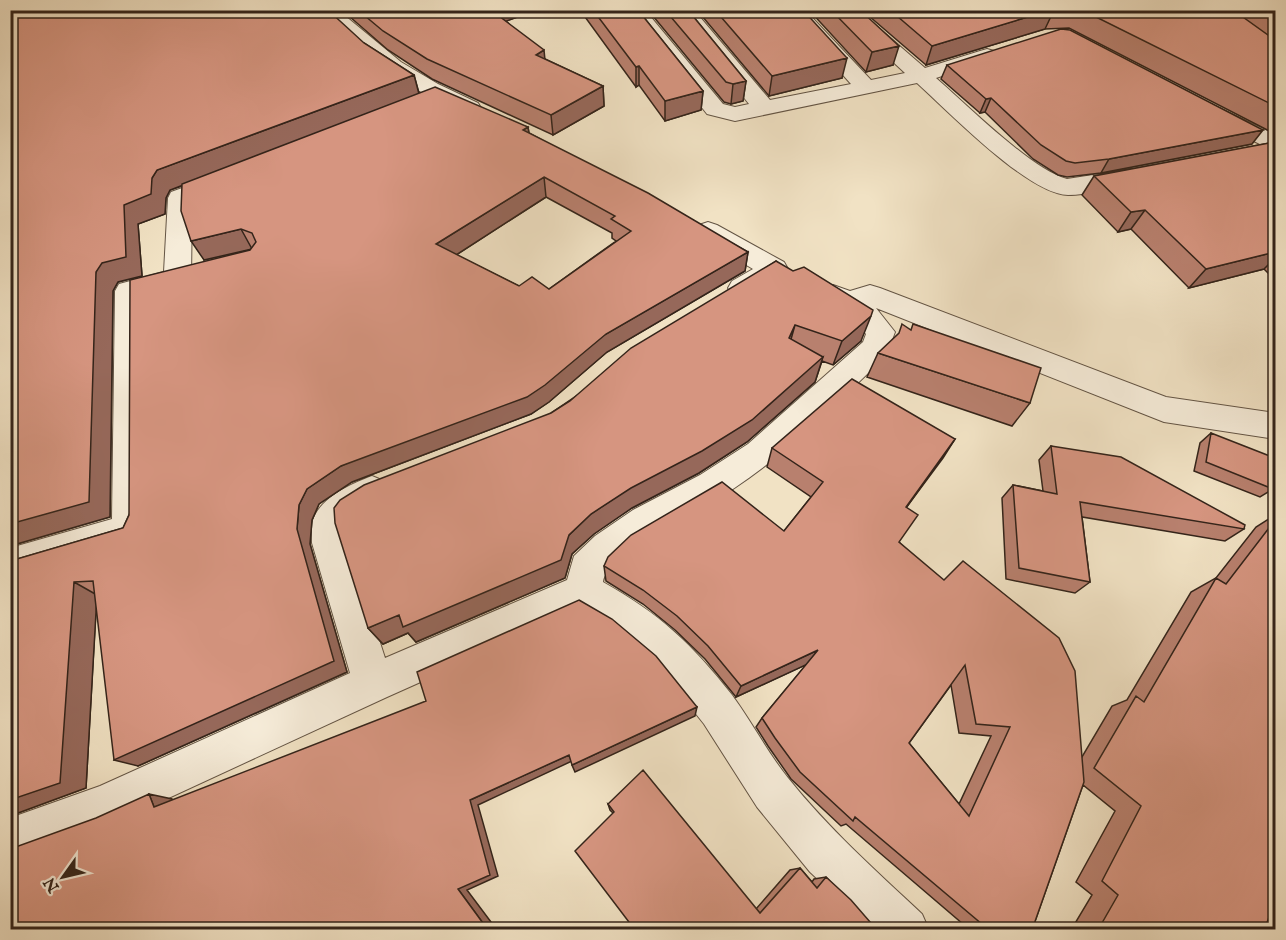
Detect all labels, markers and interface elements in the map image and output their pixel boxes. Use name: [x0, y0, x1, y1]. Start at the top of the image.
north arrow: [33, 847, 93, 907]
text: N: [40, 873, 65, 896]

